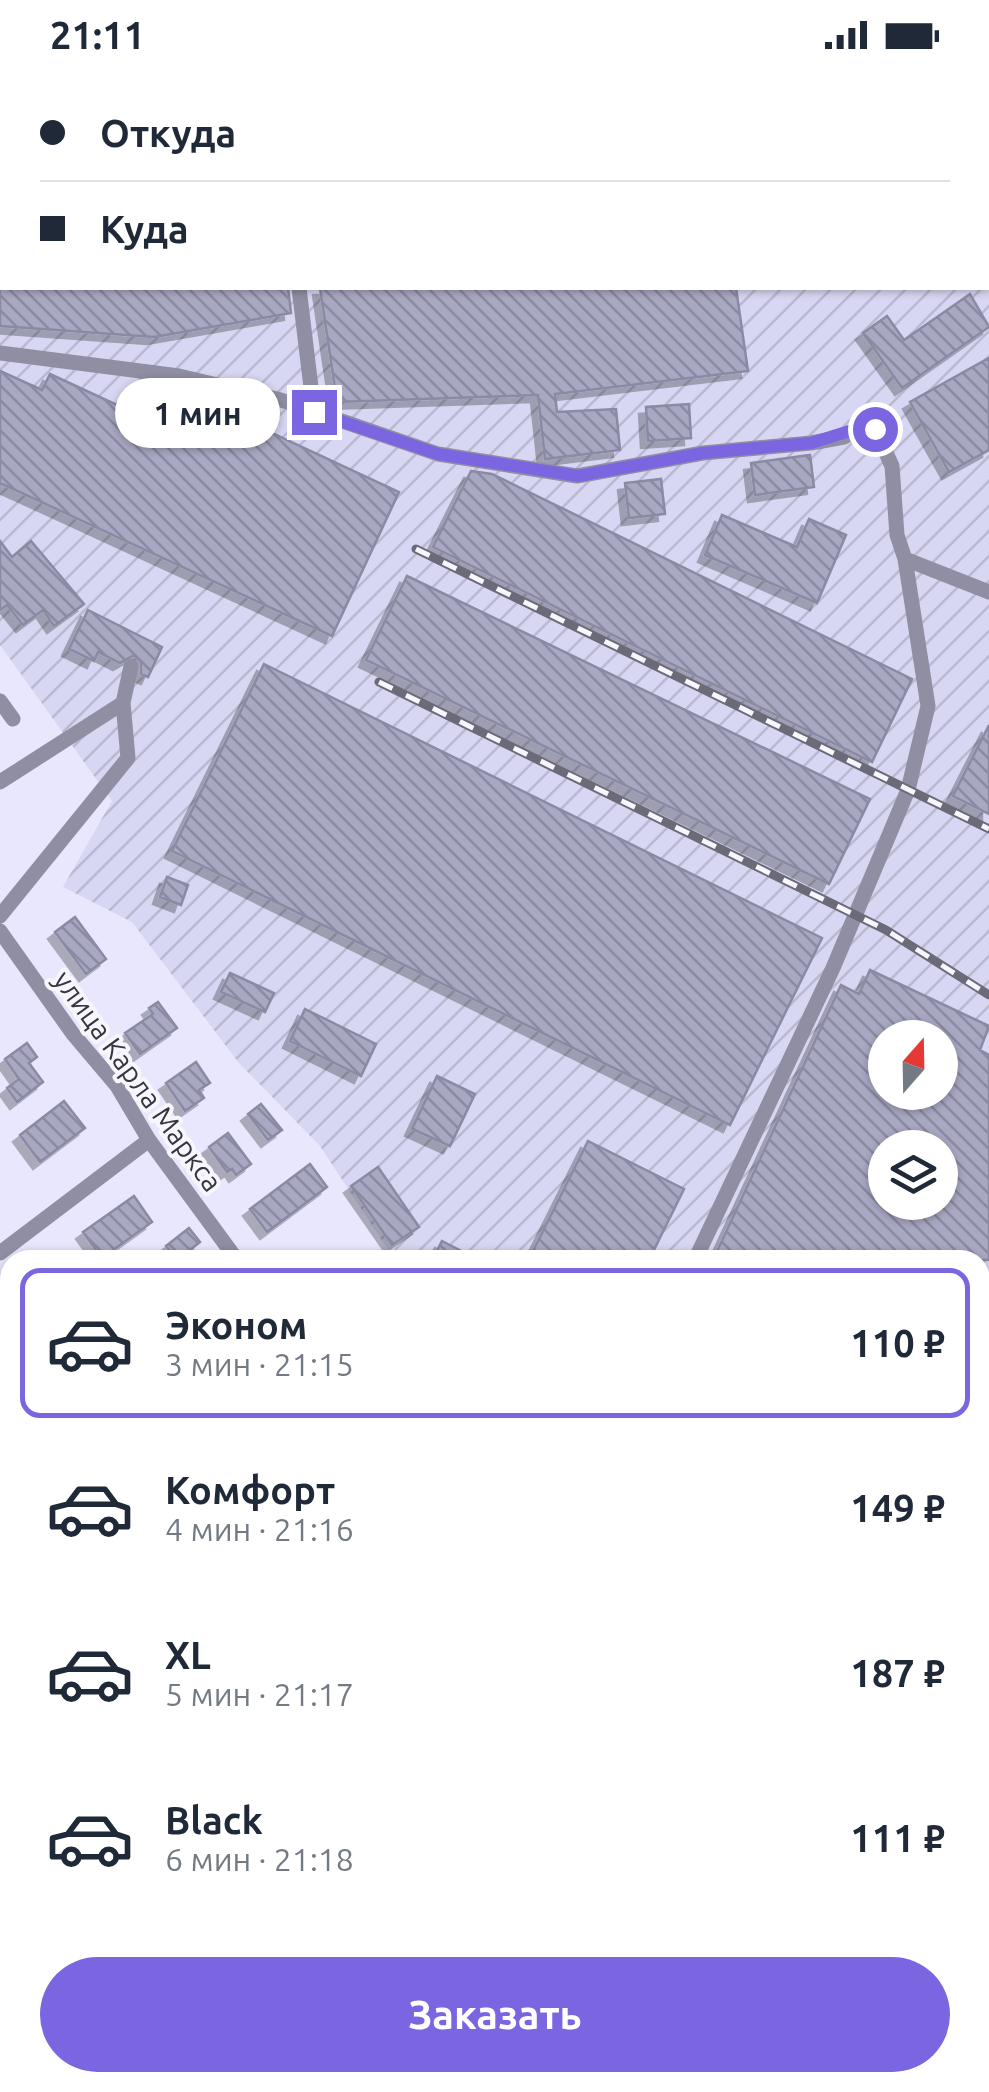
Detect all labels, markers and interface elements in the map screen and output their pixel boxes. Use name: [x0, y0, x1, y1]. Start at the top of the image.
text: 21:11: [50, 14, 145, 56]
text: Откуда: [100, 112, 236, 154]
text: Куда: [100, 208, 189, 250]
callout: 1 мин: [114, 377, 279, 447]
route end: [292, 390, 337, 435]
text: 1 мин: [153, 395, 242, 431]
route start: [853, 407, 898, 452]
street label: улица Карла Маркса: [48, 965, 229, 1197]
north arrow: [868, 1020, 958, 1110]
map controls: [868, 1020, 958, 1220]
button: layers: [868, 1130, 958, 1220]
icon: car: [45, 1298, 135, 1388]
text: Эконом: [165, 1304, 307, 1346]
text: 110 ₽: [850, 1322, 945, 1364]
text: 3 мин · 21:15: [165, 1346, 354, 1382]
icon: car: [45, 1463, 135, 1553]
text: Комфорт: [165, 1469, 335, 1511]
text: 149 ₽: [850, 1487, 945, 1529]
text: 4 мин · 21:16: [165, 1511, 354, 1547]
icon: car: [45, 1628, 135, 1718]
text: XL: [165, 1634, 211, 1676]
text: 187 ₽: [850, 1652, 945, 1694]
text: 5 мин · 21:17: [165, 1676, 354, 1712]
icon: car: [45, 1793, 135, 1883]
text: Black: [165, 1799, 263, 1841]
text: 111 ₽: [850, 1817, 945, 1859]
text: 6 мин · 21:18: [165, 1841, 354, 1877]
button: Заказать: [40, 1957, 950, 2072]

